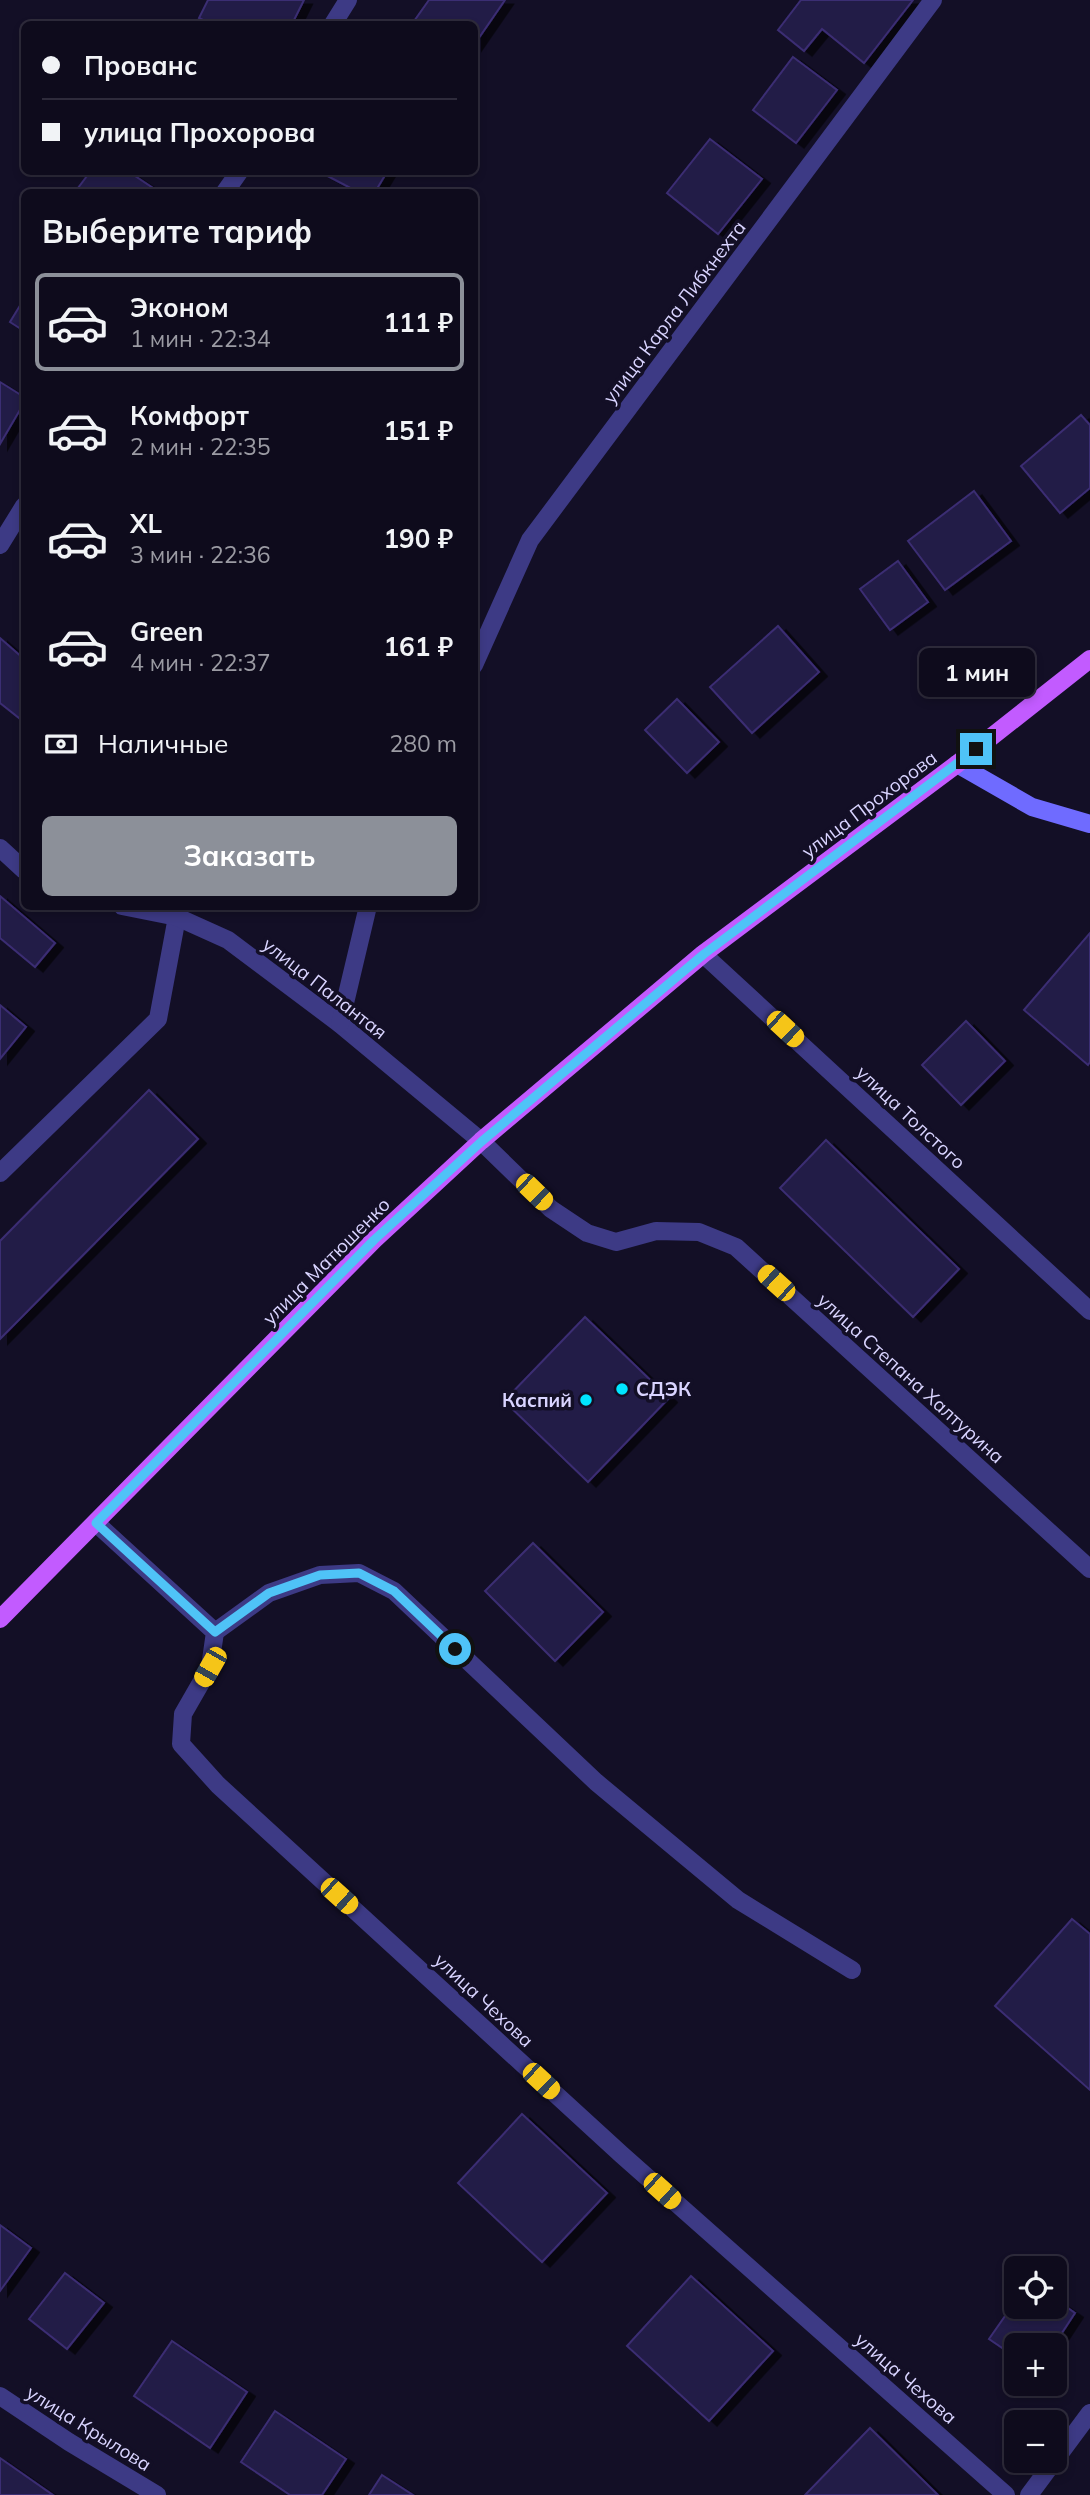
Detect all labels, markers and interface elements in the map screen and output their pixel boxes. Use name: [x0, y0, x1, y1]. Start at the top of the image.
text: Прованс: [84, 49, 197, 82]
text: улица Прохорова: [84, 116, 316, 149]
text: Выберите тариф: [42, 211, 312, 251]
street label: улица Карла Либкнехта: [597, 216, 751, 408]
icon: car: [46, 291, 109, 354]
text: Эконом: [130, 291, 229, 324]
text: 111 ₽: [383, 306, 453, 339]
text: 1 мин · 22:34: [130, 324, 270, 353]
icon: car: [46, 399, 109, 462]
text: Комфорт: [130, 399, 249, 432]
text: 151 ₽: [383, 414, 453, 447]
text: 2 мин · 22:35: [130, 432, 270, 461]
icon: car: [46, 507, 109, 570]
text: XL: [130, 507, 162, 540]
text: 190 ₽: [383, 522, 453, 555]
text: 3 мин · 22:36: [130, 540, 270, 569]
icon: car: [46, 615, 109, 678]
text: Green: [130, 615, 203, 648]
text: 161 ₽: [383, 630, 453, 663]
text: 4 мин · 22:37: [130, 648, 270, 677]
callout: 1 мин: [918, 648, 1034, 696]
text: 1 мин: [945, 658, 1009, 687]
icon: cash: [42, 725, 80, 763]
text: Наличные: [98, 727, 228, 760]
text: 280 m: [389, 729, 457, 758]
route end: [960, 733, 992, 765]
street label: улица Прохорова: [797, 745, 941, 863]
button: Заказать: [42, 816, 457, 896]
street label: улица Палантая: [258, 932, 392, 1044]
car: [763, 1007, 808, 1051]
street label: улица Толстого: [851, 1060, 971, 1174]
car: [512, 1170, 557, 1214]
street label: улица Матюшенко: [257, 1192, 395, 1330]
car: [754, 1261, 799, 1305]
street label: улица Степана Халтурина: [813, 1288, 1009, 1468]
place label: СДЭК: [636, 1377, 692, 1401]
marker: СДЭК: [614, 1381, 630, 1397]
place label: Каспий: [502, 1388, 572, 1412]
marker: Каспий: [578, 1392, 594, 1408]
route start: [439, 1633, 471, 1665]
car: [191, 1644, 230, 1690]
car: [317, 1874, 362, 1918]
street label: улица Чехова: [429, 1948, 539, 2052]
car: [519, 2059, 564, 2103]
car: [640, 2169, 685, 2213]
map controls: [1004, 2256, 1067, 2473]
button: locate: [1004, 2256, 1067, 2319]
street label: улица Чехова: [850, 2327, 962, 2429]
button: +: [1004, 2333, 1067, 2396]
street label: улица Крылова: [22, 2380, 156, 2476]
button: −: [1004, 2410, 1067, 2473]

